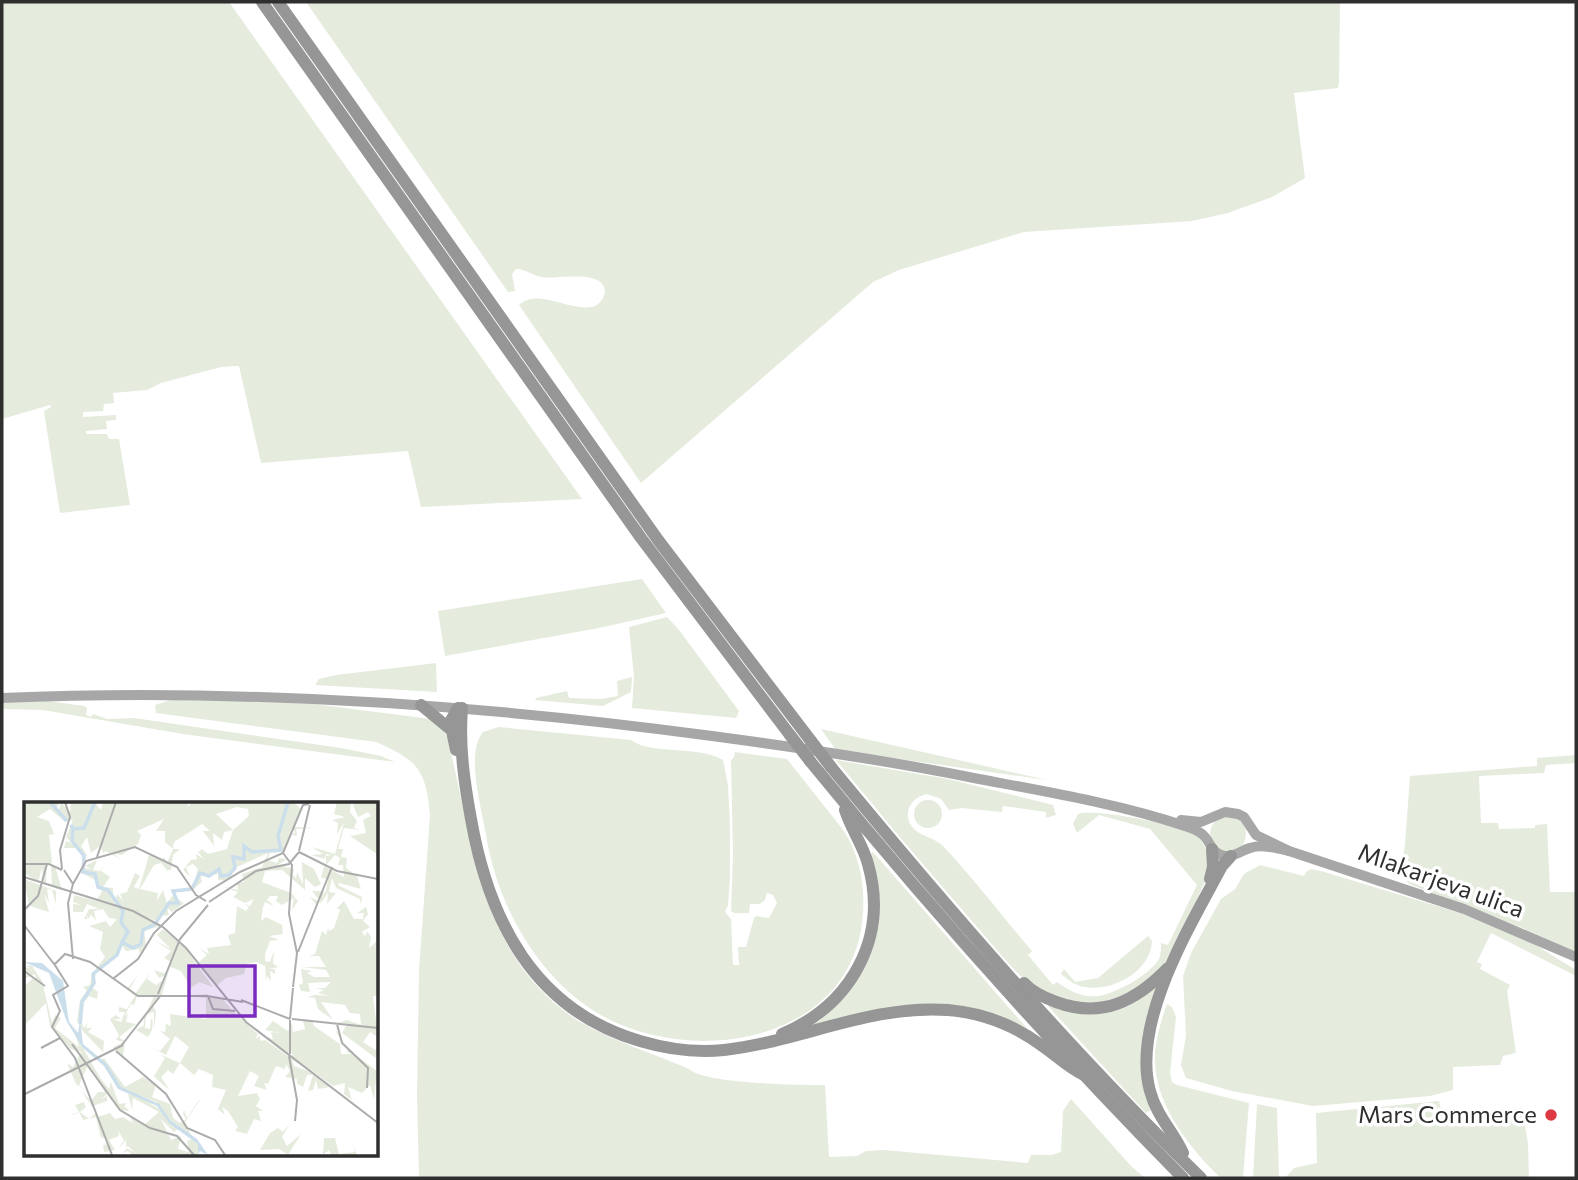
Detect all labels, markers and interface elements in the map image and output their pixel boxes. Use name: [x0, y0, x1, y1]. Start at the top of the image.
inset map: [24, 802, 378, 1156]
street label: Mlakarjeva ulica: [1355, 836, 1528, 923]
place label: Mars Commerce: [1358, 1099, 1537, 1128]
marker: Mars Commerce: [1543, 1107, 1559, 1123]

